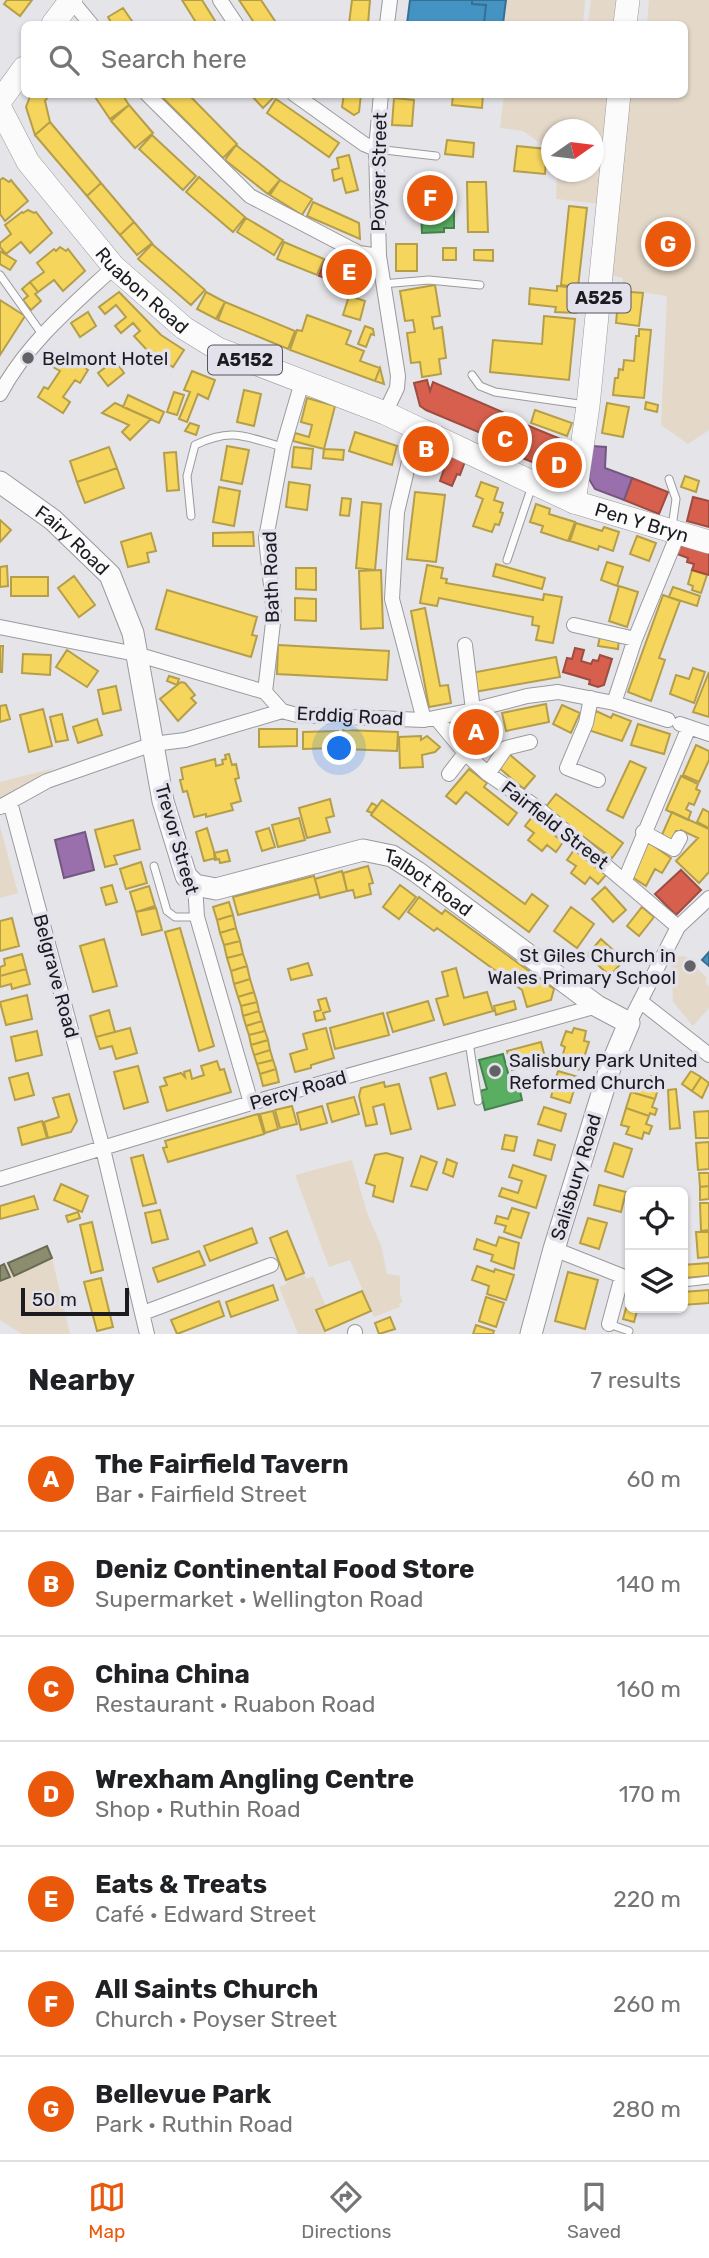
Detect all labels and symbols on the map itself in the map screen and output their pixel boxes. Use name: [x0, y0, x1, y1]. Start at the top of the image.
street label: Poyser Street: [366, 111, 392, 232]
north arrow: [541, 119, 604, 182]
pin: F: [407, 172, 453, 224]
pin: G: [645, 218, 691, 270]
street label: Ruabon Road: [91, 242, 193, 338]
pin: E: [326, 246, 372, 298]
road number: A525: [568, 284, 630, 312]
road number: A5152: [208, 346, 282, 374]
place label: Belmont Hotel: [42, 347, 168, 370]
marker: Belmont Hotel: [20, 350, 36, 366]
pin: C: [482, 413, 528, 465]
pin: B: [403, 423, 449, 475]
pin: D: [536, 439, 582, 491]
street label: Pen Y Bryn: [592, 497, 692, 547]
street label: Fairy Road: [31, 500, 114, 580]
street label: Bath Road: [258, 531, 284, 623]
street label: Erddig Road: [296, 702, 404, 730]
pin: A: [453, 706, 499, 758]
your location: [322, 731, 356, 765]
street label: Fairfield Street: [497, 776, 614, 874]
street label: Trevor Street: [150, 781, 204, 898]
street label: Talbot Road: [382, 843, 477, 921]
street label: Belgrave Road: [28, 912, 84, 1040]
place label: St Giles Church in Wales Primary School: [488, 944, 676, 989]
marker: St Giles Church in Wales Primary School: [682, 958, 698, 974]
place label: Salisbury Park United Reformed Church: [509, 1049, 698, 1094]
marker: Salisbury Park United Reformed Church: [487, 1063, 503, 1079]
street label: Percy Road: [247, 1065, 349, 1115]
street label: Salisbury Road: [546, 1111, 606, 1243]
scale bar: [21, 1285, 130, 1317]

